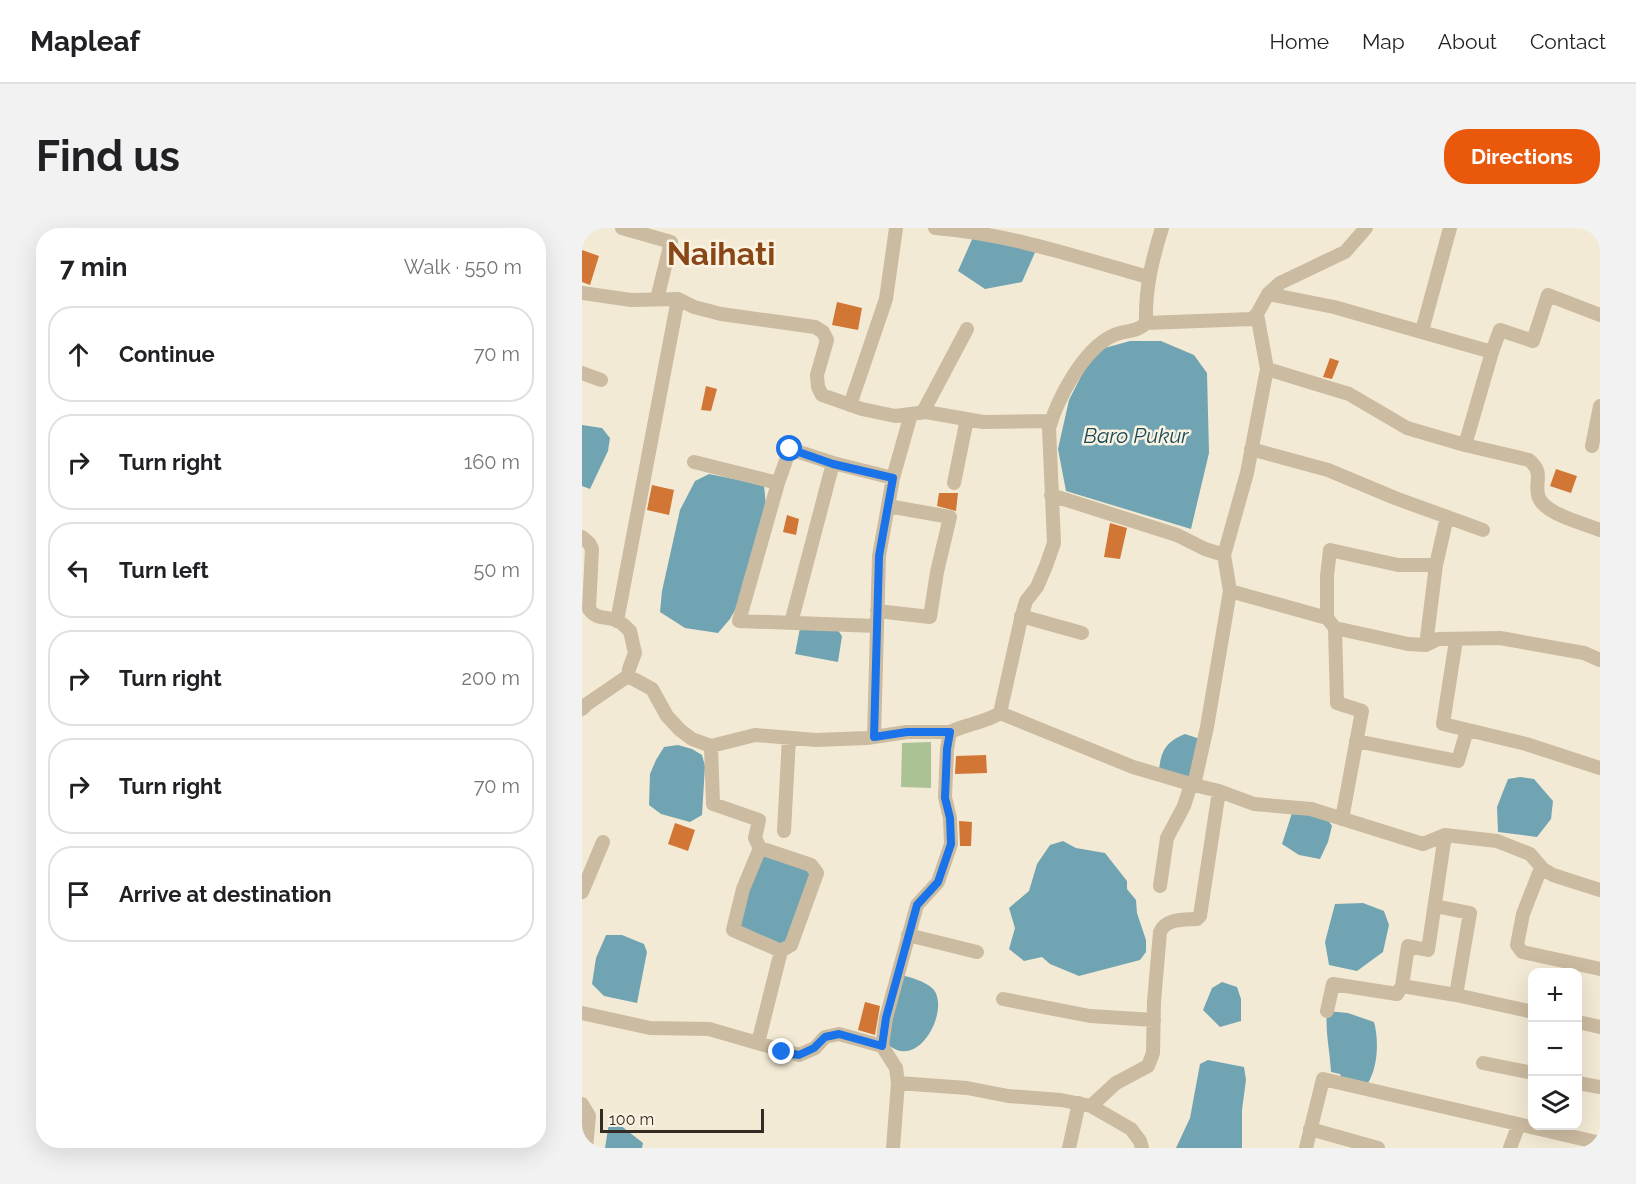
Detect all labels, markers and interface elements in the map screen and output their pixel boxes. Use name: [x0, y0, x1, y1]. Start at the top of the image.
text: Mapleaf: [30, 25, 140, 58]
text: Home: [1270, 29, 1329, 54]
text: Map: [1362, 29, 1405, 54]
text: About: [1438, 29, 1497, 54]
text: Contact: [1530, 29, 1606, 54]
button: Directions: [1444, 129, 1600, 184]
text: Find us: [36, 132, 180, 181]
district label: Naihati: [667, 235, 775, 272]
text: 7 min: [60, 252, 127, 282]
text: Walk · 550 m: [404, 255, 522, 279]
icon: ahead: [62, 338, 95, 371]
text: Continue: [119, 341, 215, 367]
text: 70 m: [474, 342, 520, 366]
water label: Baro Pukur: [1083, 423, 1189, 448]
route start: [776, 435, 802, 461]
icon: right: [62, 446, 95, 479]
text: Turn right: [119, 449, 222, 475]
text: 160 m: [464, 450, 520, 474]
icon: left: [62, 554, 95, 587]
text: Turn left: [119, 557, 209, 583]
text: 50 m: [473, 558, 520, 582]
icon: right: [62, 662, 95, 695]
text: Turn right: [119, 665, 222, 691]
text: 200 m: [462, 666, 520, 690]
icon: right: [62, 770, 95, 803]
text: Turn right: [119, 773, 222, 799]
text: 70 m: [474, 774, 520, 798]
icon: arrive: [62, 878, 95, 911]
text: Arrive at destination: [119, 881, 332, 907]
map controls: [1528, 968, 1582, 1130]
button: +: [1528, 968, 1582, 1022]
button: −: [1528, 1022, 1582, 1076]
route end: [768, 1038, 794, 1064]
button: layers: [1528, 1076, 1582, 1130]
scale bar: [600, 1106, 764, 1134]
text: 100 m: [609, 1110, 654, 1129]

